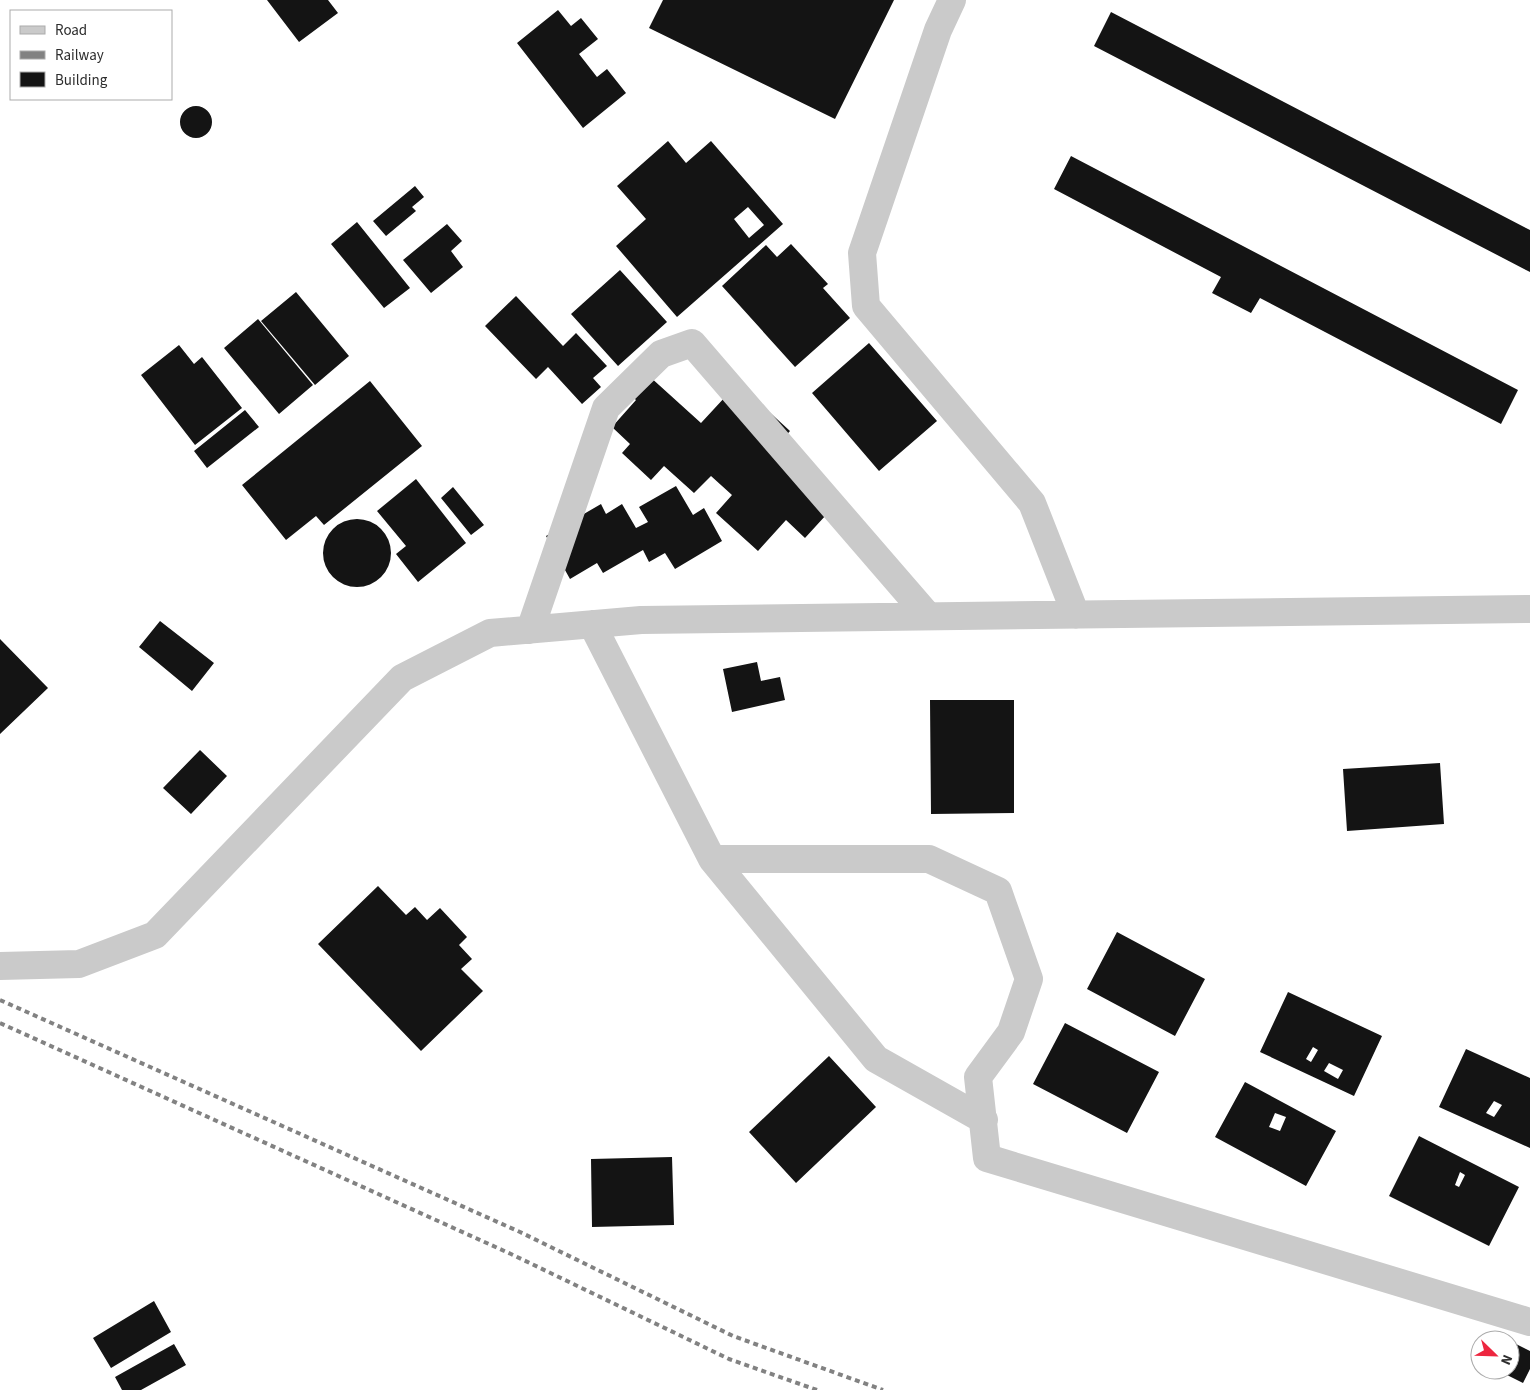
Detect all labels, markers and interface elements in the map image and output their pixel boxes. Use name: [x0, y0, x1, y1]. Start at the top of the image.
legend: [10, 10, 172, 100]
text: Road: [55, 20, 87, 41]
text: Railway: [55, 45, 104, 66]
text: Building: [55, 70, 108, 91]
north arrow: [1470, 1330, 1520, 1380]
text: N: [1495, 1351, 1517, 1368]

